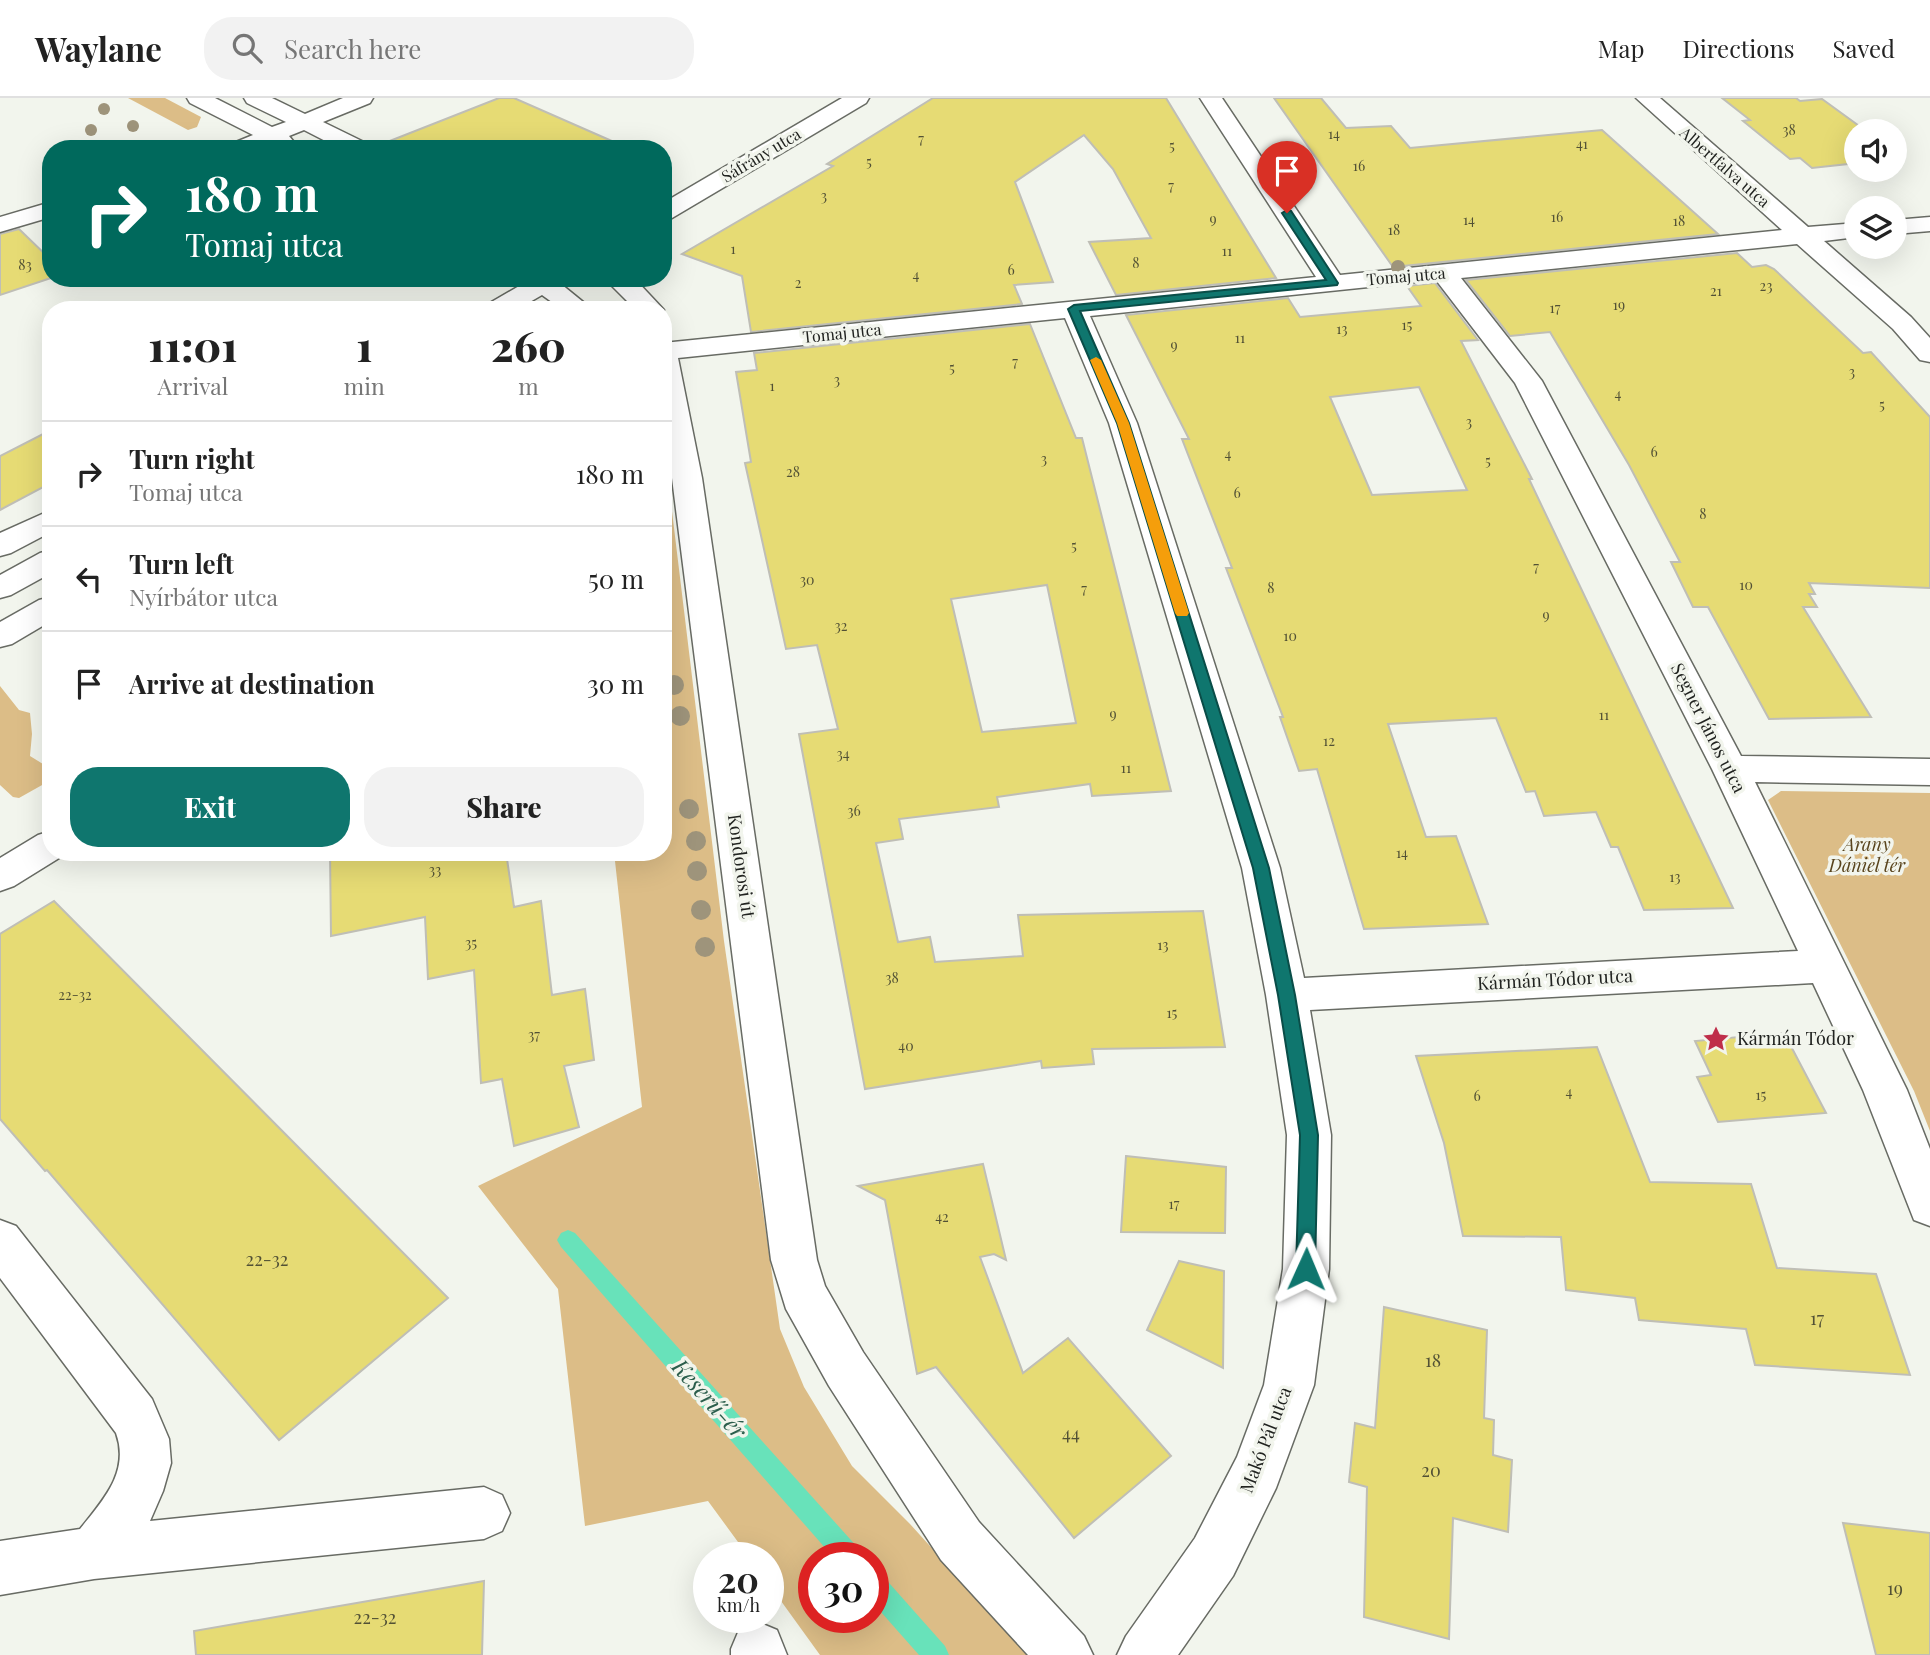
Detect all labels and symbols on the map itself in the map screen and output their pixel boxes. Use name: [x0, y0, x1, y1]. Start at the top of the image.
house number: 38: [1782, 120, 1796, 139]
street label: Albertfalva utca: [1675, 121, 1775, 212]
street label: Sáfrány utca: [717, 123, 804, 186]
house number: 14: [1328, 124, 1340, 143]
house number: 7: [918, 129, 924, 148]
house number: 41: [1576, 134, 1588, 153]
house number: 5: [1169, 136, 1175, 155]
pin: [1257, 141, 1317, 213]
house number: 5: [866, 152, 872, 171]
house number: 16: [1353, 156, 1365, 175]
house number: 7: [1168, 176, 1174, 195]
house number: 3: [821, 186, 827, 205]
house number: 16: [1551, 207, 1563, 226]
house number: 9: [1209, 209, 1217, 228]
house number: 14: [1463, 210, 1475, 229]
house number: 18: [1673, 211, 1685, 230]
house number: 18: [1388, 220, 1400, 239]
house number: 1: [730, 239, 736, 258]
house number: 11: [1222, 241, 1232, 260]
house number: 8: [1132, 253, 1140, 272]
house number: 83: [18, 255, 32, 274]
house number: 6: [1007, 260, 1015, 279]
street label: Tomaj utca: [1366, 262, 1446, 289]
house number: 4: [913, 265, 920, 284]
house number: 2: [795, 273, 802, 292]
house number: 23: [1759, 276, 1773, 295]
house number: 21: [1710, 281, 1722, 300]
house number: 19: [1613, 295, 1625, 314]
house number: 17: [1550, 298, 1561, 317]
house number: 15: [1402, 315, 1413, 334]
street label: Tomaj utca: [801, 318, 882, 347]
house number: 13: [1336, 319, 1348, 338]
house number: 11: [1235, 328, 1245, 347]
house number: 9: [1170, 335, 1178, 354]
house number: 7: [1012, 352, 1018, 371]
house number: 5: [949, 358, 955, 377]
house number: 3: [1849, 362, 1855, 381]
house number: 3: [834, 370, 840, 389]
house number: 1: [769, 376, 775, 395]
house number: 4: [1615, 384, 1622, 403]
house number: 5: [1879, 395, 1885, 414]
house number: 3: [1466, 412, 1472, 431]
house number: 6: [1650, 442, 1658, 461]
house number: 4: [1225, 444, 1232, 463]
house number: 3: [1041, 449, 1047, 468]
house number: 5: [1485, 451, 1491, 470]
house number: 28: [786, 462, 800, 481]
house number: 6: [1233, 483, 1241, 502]
house number: 8: [1699, 504, 1707, 523]
house number: 5: [1071, 536, 1077, 555]
house number: 7: [1533, 557, 1539, 576]
house number: 30: [800, 570, 814, 589]
house number: 10: [1739, 575, 1753, 594]
house number: 8: [1267, 578, 1275, 597]
house number: 7: [1081, 579, 1087, 598]
house number: 9: [1542, 605, 1550, 624]
house number: 32: [834, 616, 848, 635]
house number: 10: [1283, 626, 1297, 645]
street label: Segner János utca: [1666, 659, 1752, 796]
house number: 9: [1109, 704, 1117, 723]
house number: 11: [1599, 705, 1609, 724]
house number: 12: [1323, 731, 1335, 750]
house number: 34: [836, 744, 850, 763]
house number: 11: [1121, 758, 1131, 777]
house number: 36: [847, 801, 861, 820]
street label: Kondorosi út: [723, 812, 761, 920]
park label: Arany Dániel tér: [1828, 832, 1906, 877]
house number: 14: [1396, 843, 1408, 862]
house number: 33: [429, 860, 441, 879]
house number: 13: [1669, 867, 1681, 886]
house number: 35: [465, 933, 477, 952]
house number: 13: [1157, 935, 1169, 954]
street label: Kármán Tódor utca: [1477, 963, 1633, 995]
house number: 38: [885, 968, 899, 987]
house number: 22-32: [58, 985, 92, 1004]
house number: 15: [1167, 1003, 1178, 1022]
place icon: Kármán Tódor: [1701, 1024, 1731, 1054]
house number: 37: [528, 1025, 540, 1044]
place label: Kármán Tódor: [1737, 1026, 1854, 1050]
house number: 40: [898, 1036, 914, 1055]
house number: 4: [1566, 1082, 1573, 1101]
house number: 15: [1756, 1085, 1767, 1104]
house number: 6: [1473, 1086, 1481, 1105]
house number: 17: [1169, 1194, 1180, 1213]
house number: 42: [935, 1207, 949, 1226]
position arrow: [1269, 1232, 1343, 1306]
house number: 22-32: [246, 1247, 288, 1271]
house number: 17: [1810, 1306, 1825, 1330]
house number: 18: [1425, 1348, 1441, 1372]
water label: Keserű-ér: [665, 1351, 755, 1446]
street label: Makó Pál utca: [1234, 1383, 1296, 1496]
house number: 44: [1062, 1421, 1080, 1445]
house number: 20: [1421, 1458, 1441, 1482]
speed limit sign: 30: [798, 1542, 889, 1633]
house number: 19: [1887, 1576, 1903, 1600]
house number: 22-32: [354, 1605, 396, 1629]

